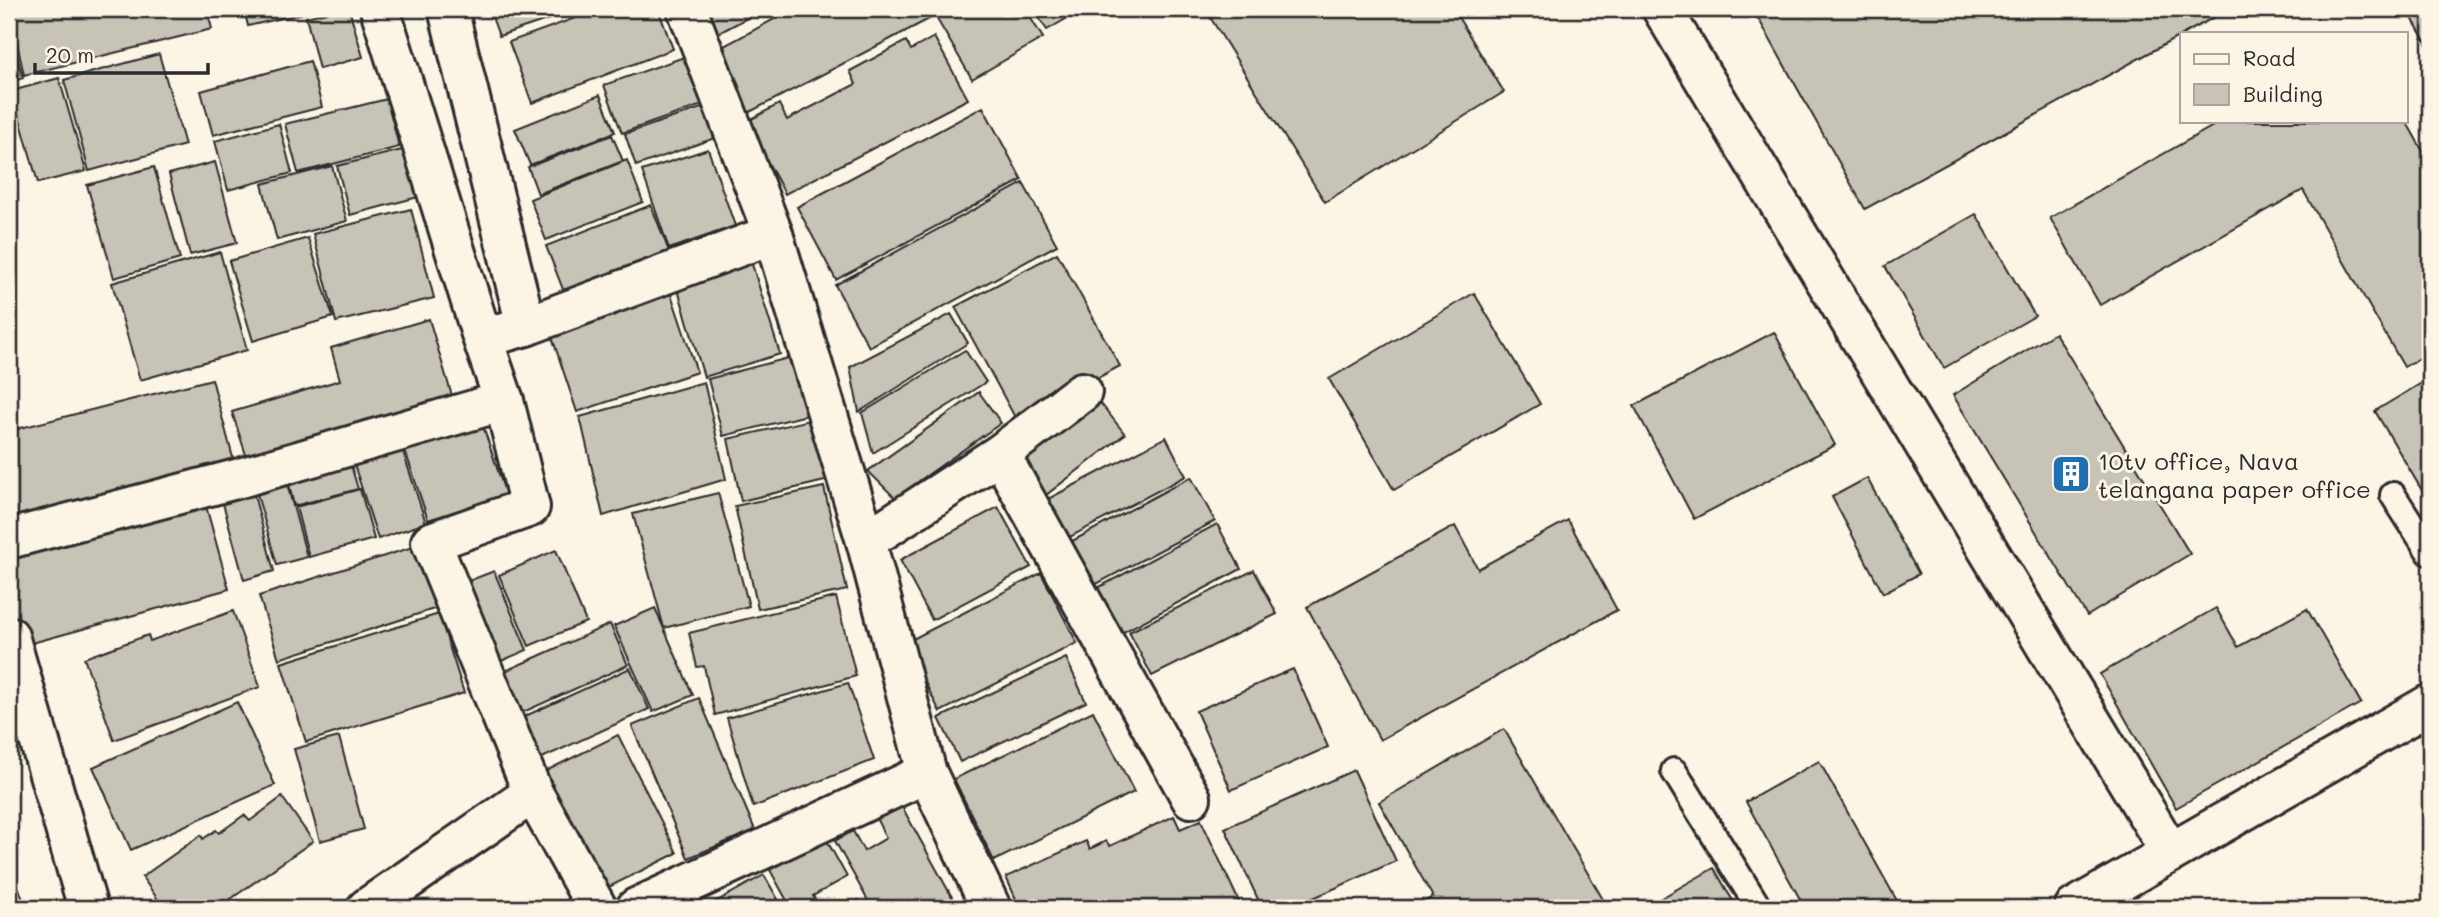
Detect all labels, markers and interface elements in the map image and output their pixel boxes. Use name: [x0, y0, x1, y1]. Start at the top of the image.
scale bar: [35, 32, 208, 76]
legend: [2180, 32, 2408, 122]
text: 20 m: [46, 41, 94, 68]
text: Road: [2243, 44, 2295, 71]
text: Building: [2243, 80, 2323, 107]
place label: 10tv office, Nava telangana paper office: [2098, 445, 2371, 504]
building icon: 10tv office, Nava telangana paper office: [2050, 453, 2092, 495]

